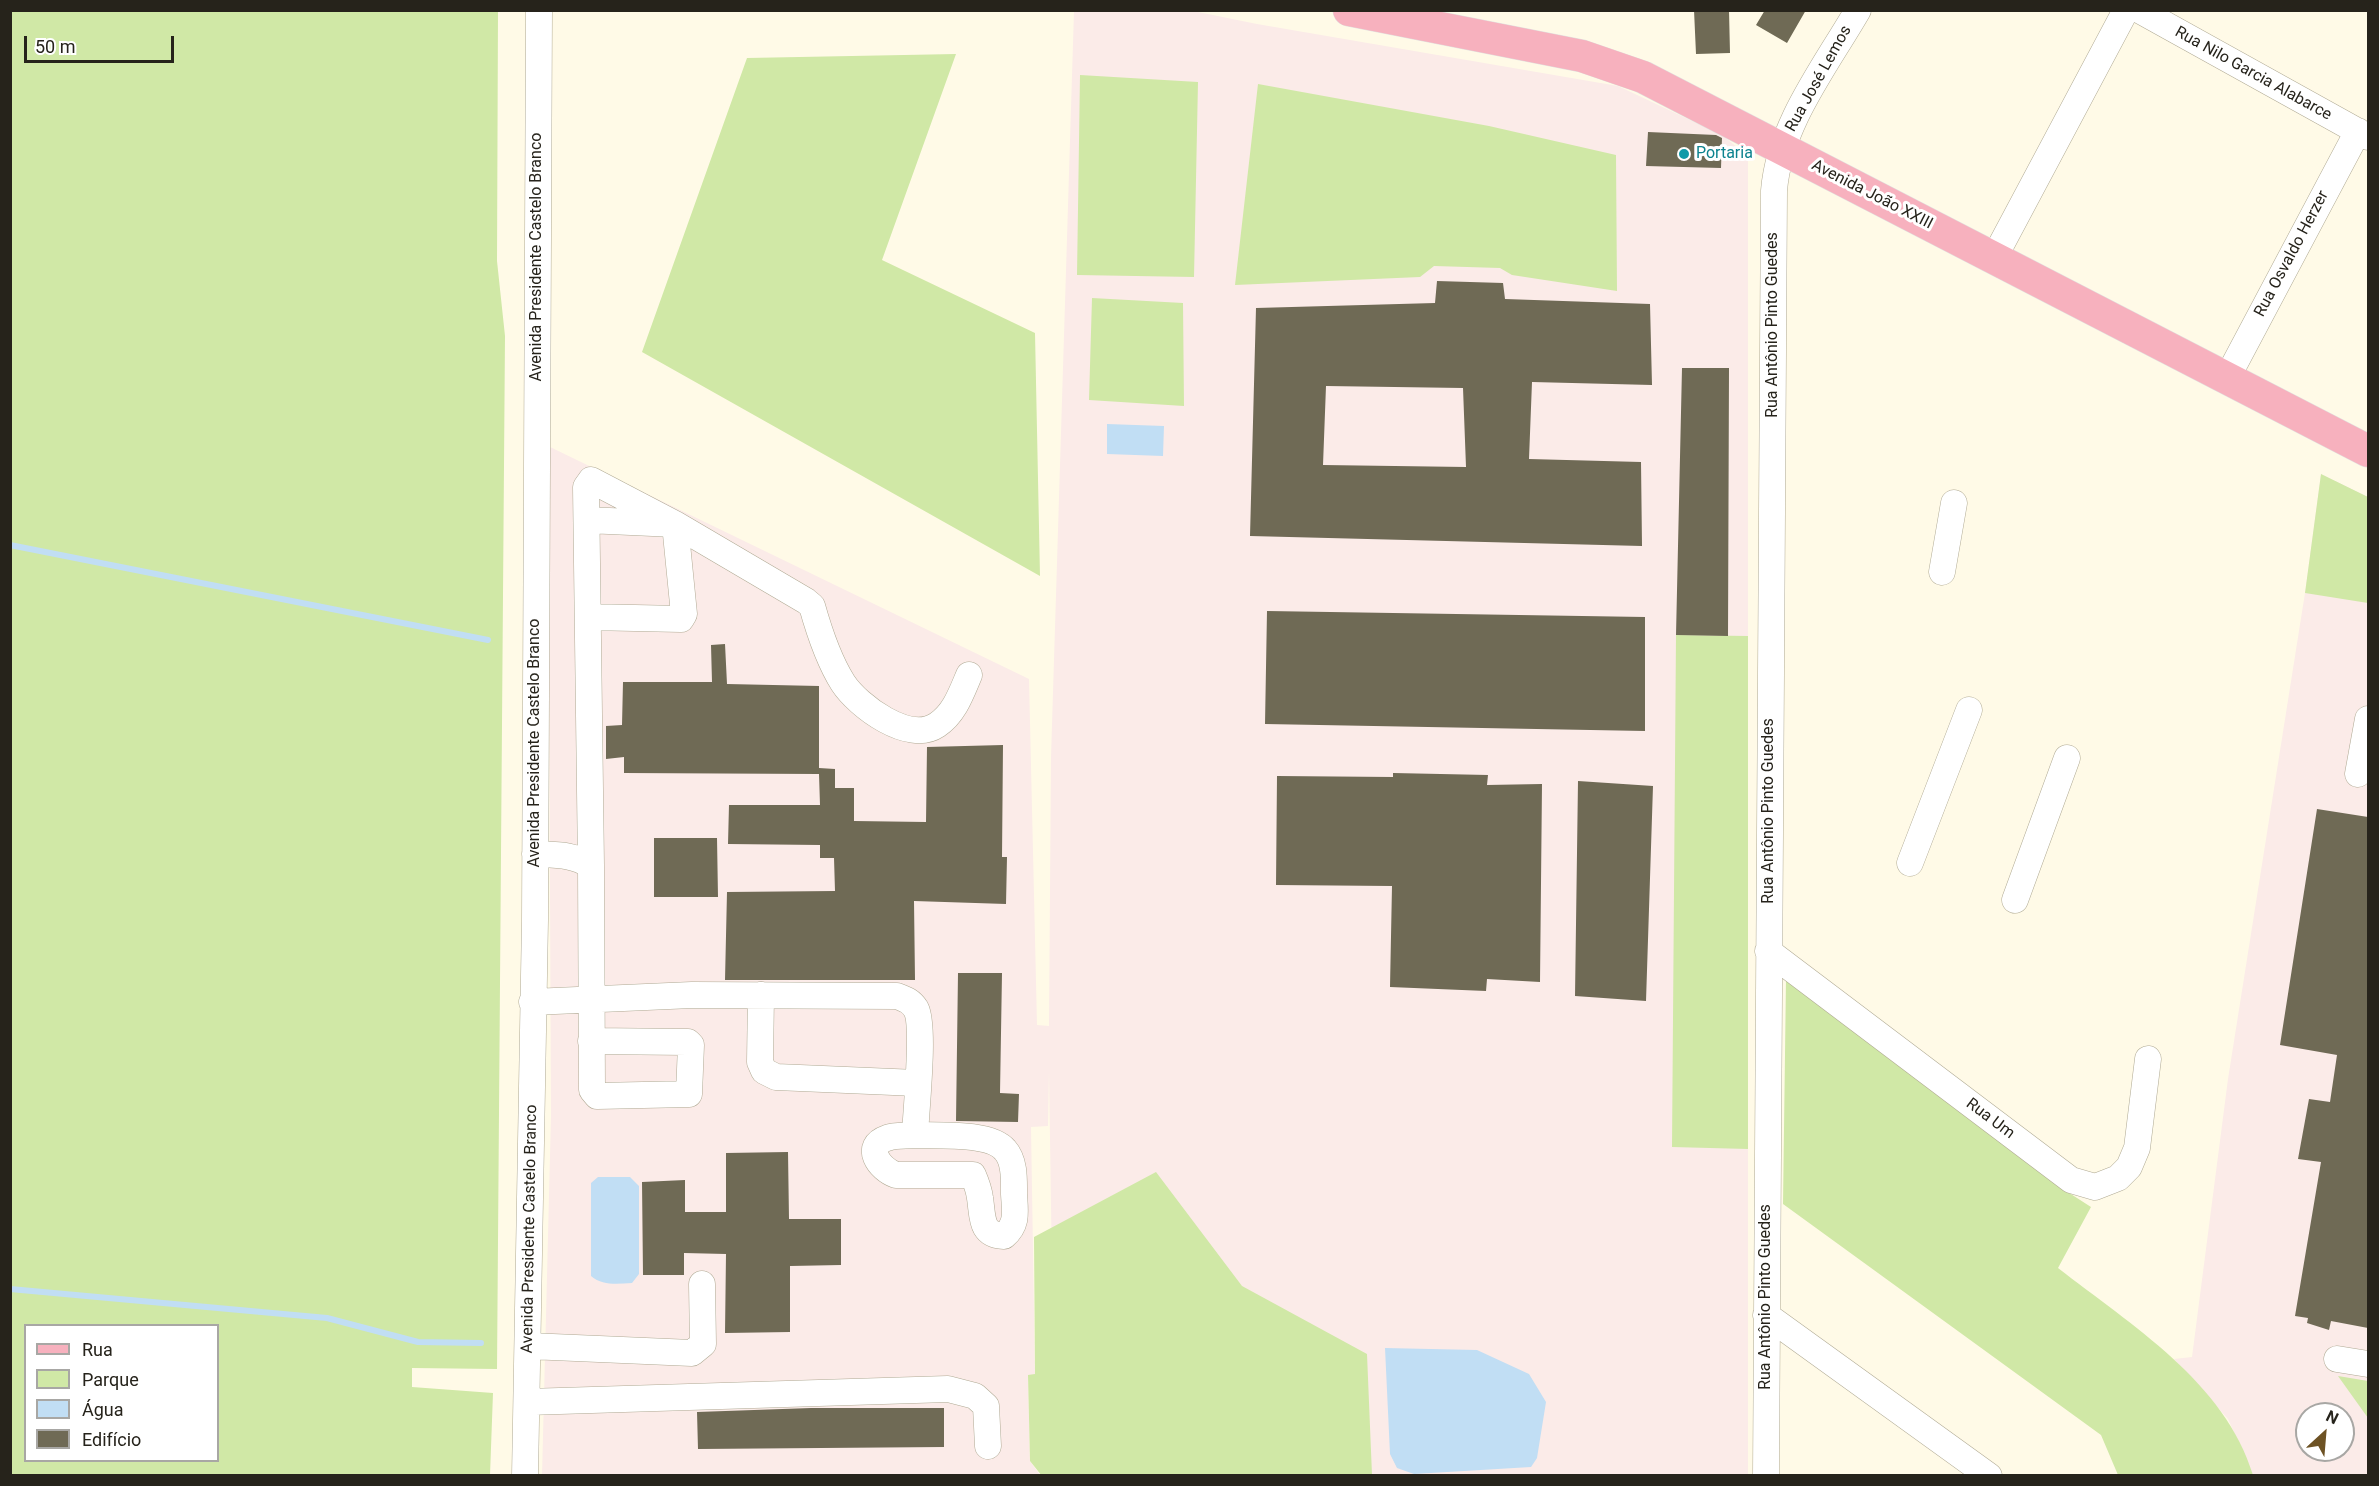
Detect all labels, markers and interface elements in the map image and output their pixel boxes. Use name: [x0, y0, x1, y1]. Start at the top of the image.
street label: Rua José Lemos: [1782, 23, 1856, 135]
street label: Rua Nilo Garcia Alabarce: [2171, 23, 2335, 125]
scale bar: [27, 24, 177, 62]
text: 50 m: [35, 36, 75, 57]
street label: Avenida Presidente Castelo Branco: [527, 133, 547, 381]
place label: Portaria: [1696, 144, 1753, 164]
marker: Portaria: [1677, 147, 1691, 161]
street label: Avenida João XXIII: [1808, 156, 1936, 234]
street label: Rua Osvaldo Herzer: [2251, 188, 2333, 320]
street label: Rua Antônio Pinto Guedes: [1763, 232, 1783, 418]
street label: Avenida Presidente Castelo Branco: [525, 619, 545, 867]
street label: Rua Antônio Pinto Guedes: [1759, 718, 1779, 904]
street label: Rua Um: [1962, 1095, 2018, 1143]
street label: Avenida Presidente Castelo Branco: [518, 1104, 542, 1354]
street label: Rua Antônio Pinto Guedes: [1756, 1204, 1776, 1390]
legend: [24, 1324, 219, 1462]
text: Rua: [82, 1339, 113, 1360]
text: Parque: [82, 1369, 139, 1390]
text: Água: [82, 1399, 124, 1420]
north arrow: [2295, 1402, 2355, 1462]
text: N: [2323, 1406, 2341, 1428]
text: Edifício: [82, 1429, 141, 1450]

